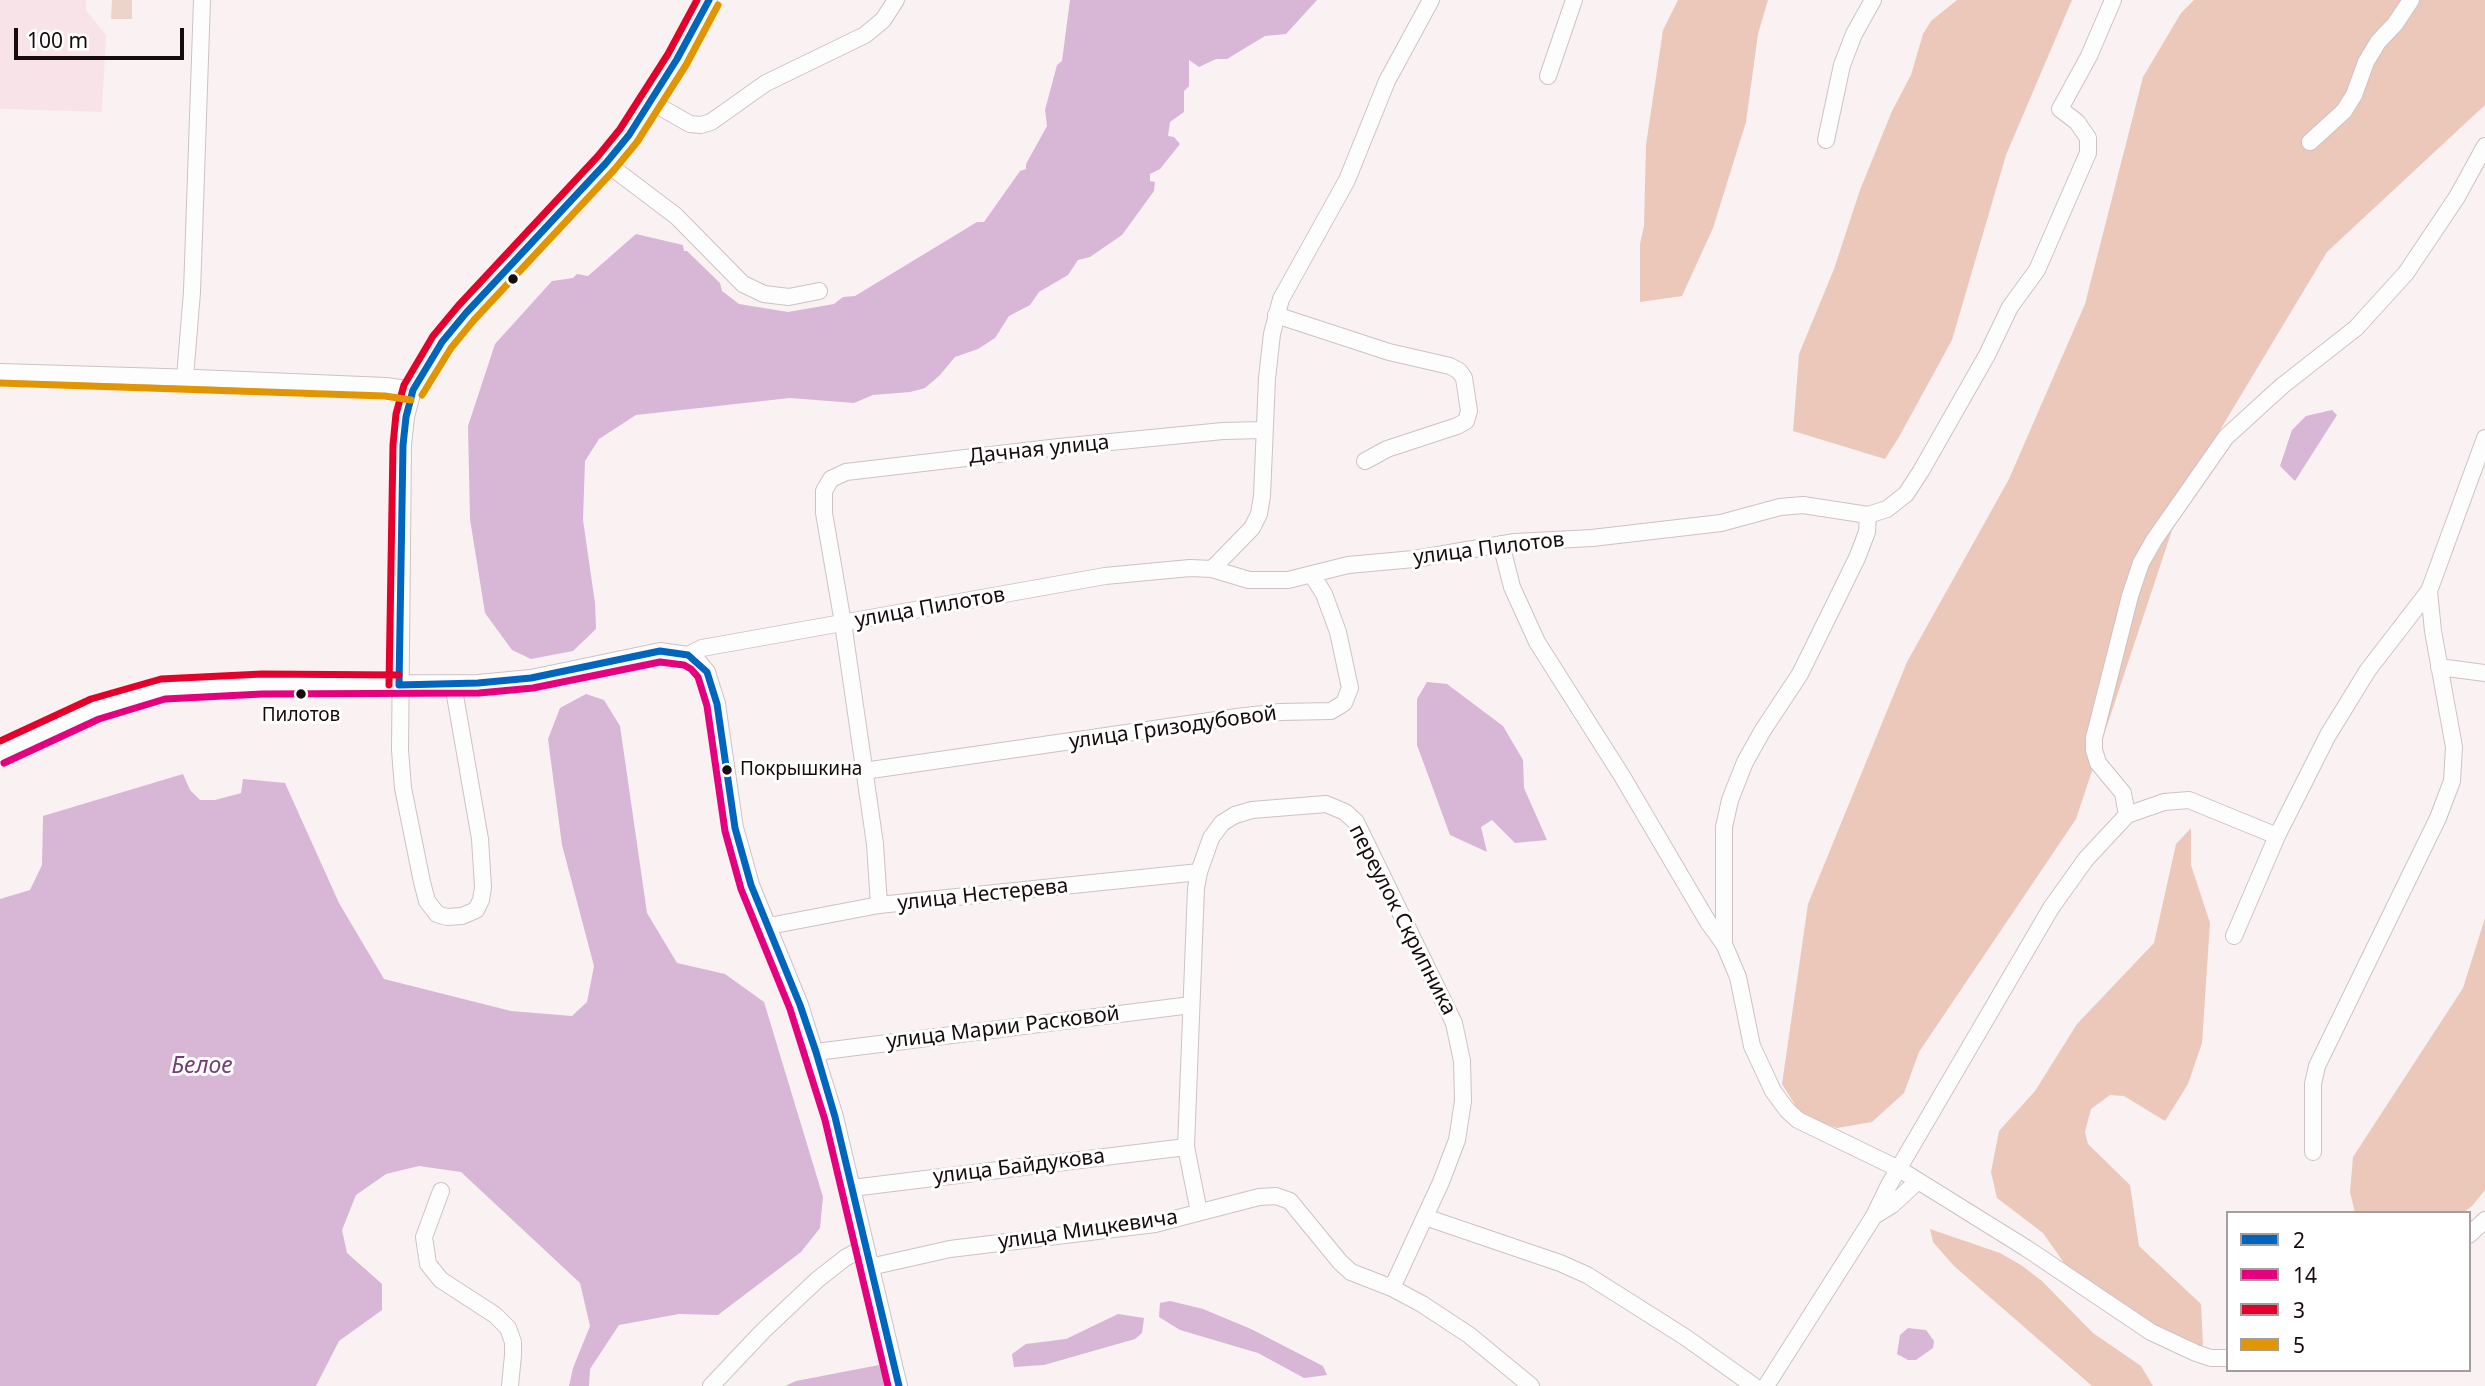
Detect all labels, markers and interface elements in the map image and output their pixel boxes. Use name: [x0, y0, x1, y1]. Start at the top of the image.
scale bar: [18, 14, 187, 58]
text: 100 m: [27, 26, 88, 54]
unlabelled marker: [506, 272, 520, 286]
street label: Дачная улица: [968, 430, 1110, 470]
street label: улица Пилотов: [1412, 527, 1566, 571]
street label: улица Пилотов: [853, 582, 1007, 634]
marker: Пилотов: [294, 687, 308, 701]
street label: улица Гризодубовой: [1068, 701, 1278, 755]
place label: Пилотов: [262, 705, 340, 727]
place label: Покрышкина: [740, 759, 862, 781]
marker: Покрышкина: [720, 763, 734, 777]
street label: переулок Скрипника: [1343, 820, 1461, 1020]
street label: улица Нестерева: [896, 874, 1070, 916]
street label: улица Марии Расковой: [885, 1001, 1121, 1055]
water label: Белое: [171, 1052, 233, 1080]
street label: улица Байдукова: [932, 1144, 1106, 1190]
street label: улица Мицкевича: [997, 1205, 1179, 1255]
legend: [2226, 1211, 2471, 1372]
text: 2: [2293, 1226, 2305, 1254]
text: 14: [2293, 1261, 2317, 1289]
text: 3: [2293, 1296, 2305, 1324]
text: 5: [2293, 1331, 2305, 1359]

